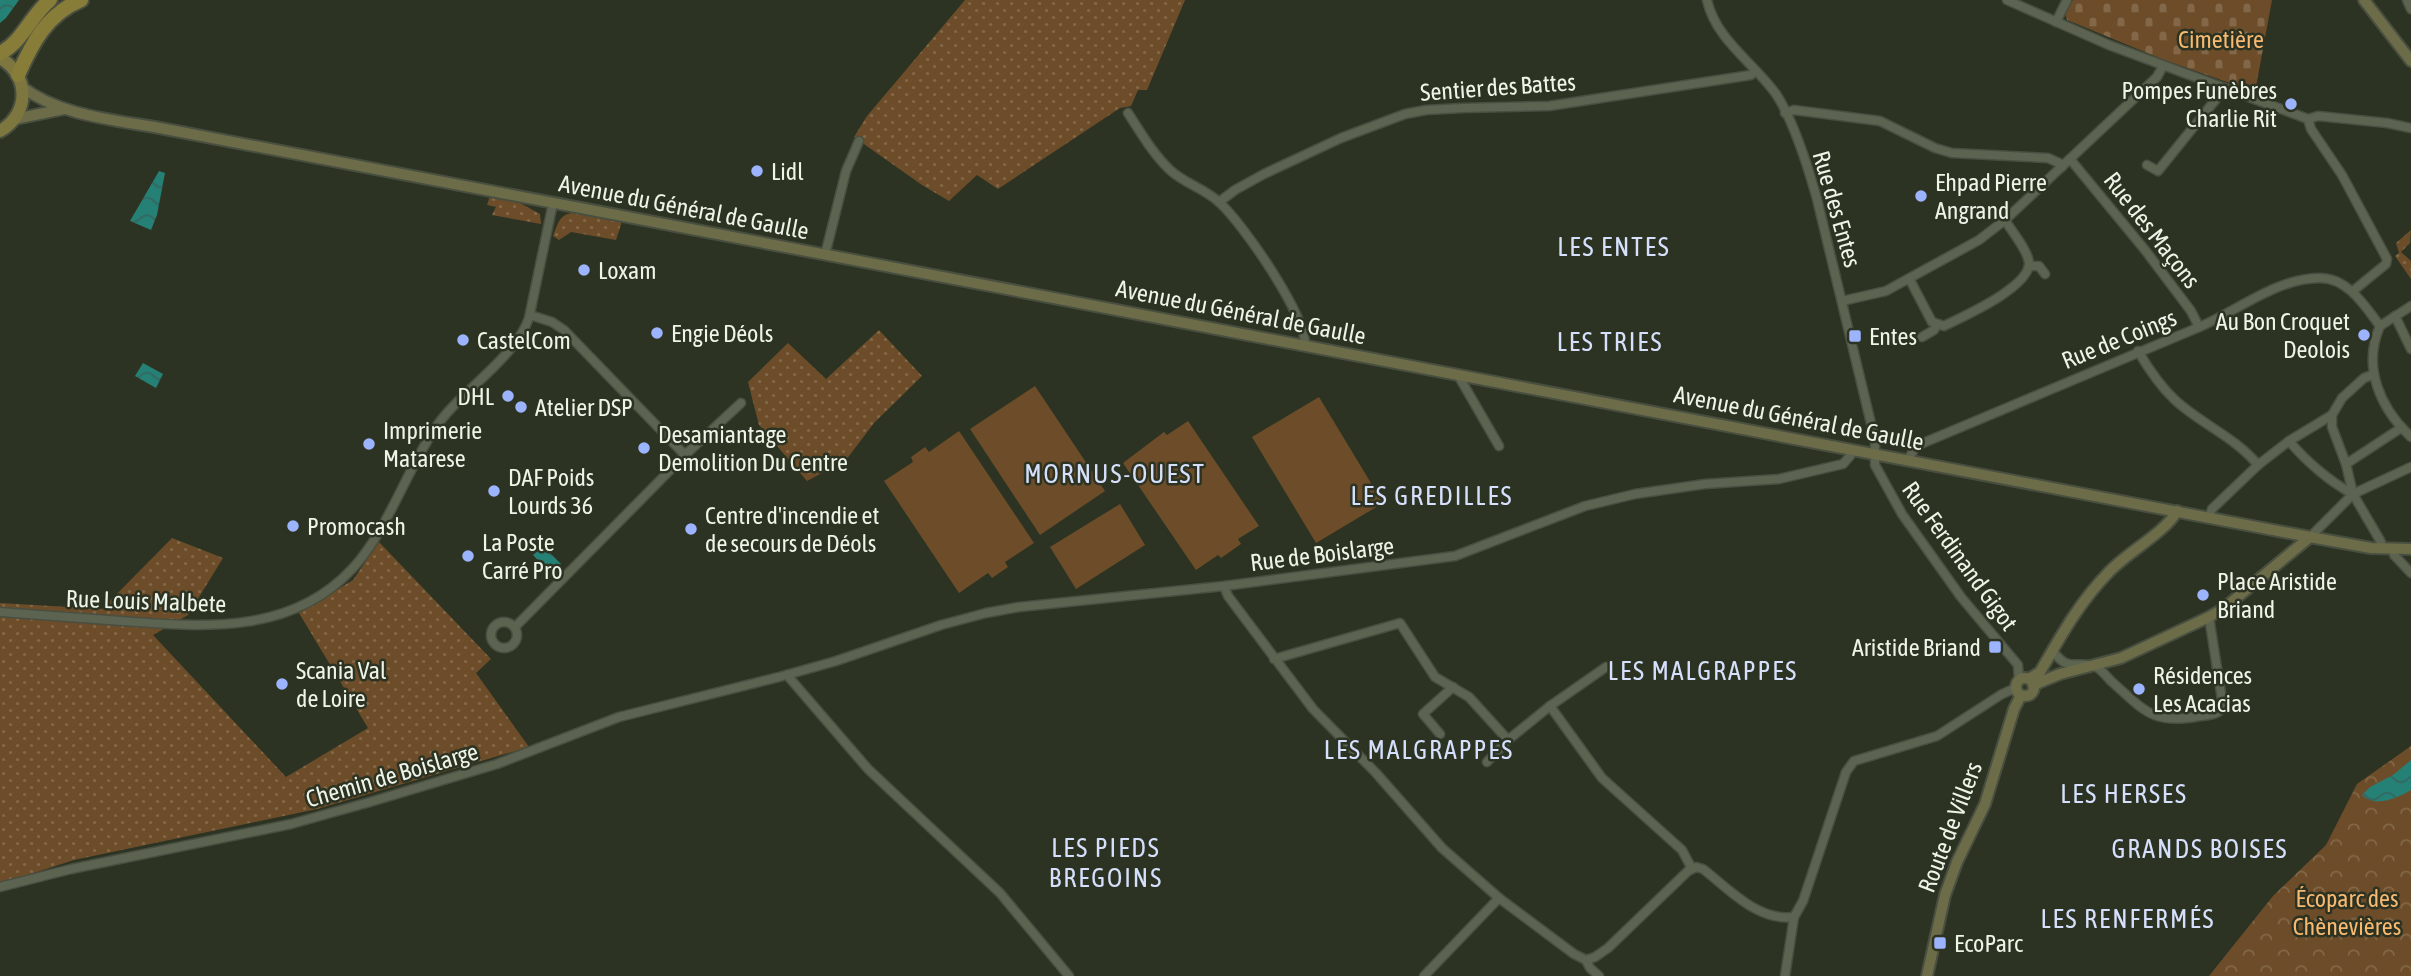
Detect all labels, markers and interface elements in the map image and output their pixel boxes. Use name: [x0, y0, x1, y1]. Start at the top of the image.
park label: Cimetière: [2178, 26, 2264, 53]
street label: Sentier des Battes: [1419, 68, 1577, 106]
place label: Pompes Funèbres Charlie Rit: [2122, 77, 2277, 132]
marker: Pompes Funèbres Charlie Rit: [2283, 96, 2299, 112]
street label: Rue des Entes: [1808, 148, 1866, 270]
place label: Lidl: [771, 158, 804, 185]
marker: Lidl: [749, 163, 765, 179]
street label: Rue des Maçons: [2098, 167, 2206, 293]
place label: Ehpad Pierre Angrand: [1935, 169, 2047, 224]
street label: Avenue du Général de Gaulle: [557, 170, 811, 244]
marker: Ehpad Pierre Angrand: [1913, 188, 1929, 204]
district label: LES ENTES: [1557, 232, 1671, 262]
place label: Loxam: [598, 257, 656, 284]
marker: Loxam: [576, 262, 592, 278]
street label: Avenue du Général de Gaulle: [1114, 275, 1368, 349]
street label: Rue de Coings: [2058, 304, 2180, 374]
place label: Au Bon Croquet Deolois: [2216, 308, 2350, 363]
place label: Engie Déols: [671, 320, 773, 347]
place label: Entes: [1869, 323, 1917, 350]
marker: Engie Déols: [649, 325, 665, 341]
place label: CastelCom: [477, 327, 571, 354]
district label: LES TRIES: [1557, 327, 1663, 357]
marker: Au Bon Croquet Deolois: [2356, 327, 2372, 343]
marker: Entes: [1847, 328, 1863, 344]
marker: CastelCom: [455, 332, 471, 348]
street label: Avenue du Général de Gaulle: [1672, 381, 1926, 455]
place label: DHL: [457, 383, 495, 410]
marker: DHL: [500, 388, 516, 404]
place label: Atelier DSP: [535, 394, 633, 421]
marker: Atelier DSP: [513, 399, 529, 415]
place label: Imprimerie Matarese: [383, 417, 482, 472]
place label: Desamiantage Demolition Du Centre: [658, 421, 848, 476]
marker: Imprimerie Matarese: [361, 436, 377, 452]
marker: Desamiantage Demolition Du Centre: [636, 440, 652, 456]
district label: MORNUS-OUEST: [1024, 459, 1206, 489]
place label: DAF Poids Lourds 36: [508, 464, 594, 519]
street label: Rue Ferdinand Gigot: [1897, 476, 2023, 636]
district label: LES GREDILLES: [1351, 481, 1513, 511]
marker: DAF Poids Lourds 36: [486, 483, 502, 499]
place label: Centre d'incendie et de secours de Déols: [705, 502, 879, 557]
place label: Promocash: [307, 513, 406, 540]
marker: Promocash: [285, 518, 301, 534]
marker: Centre d'incendie et de secours de Déols: [683, 521, 699, 537]
place label: La Poste Carré Pro: [482, 529, 562, 584]
street label: Rue de Boislarge: [1249, 532, 1395, 576]
marker: La Poste Carré Pro: [460, 548, 476, 564]
place label: Place Aristide Briand: [2217, 568, 2337, 623]
street label: Rue Louis Malbete: [65, 585, 227, 617]
marker: Place Aristide Briand: [2195, 587, 2211, 603]
place label: Aristide Briand: [1852, 634, 1981, 661]
marker: Aristide Briand: [1987, 639, 2003, 655]
district label: LES MALGRAPPES: [1608, 656, 1798, 686]
place label: Scania Val de Loire: [296, 657, 387, 712]
place label: Résidences Les Acacias: [2153, 662, 2252, 717]
marker: Scania Val de Loire: [274, 676, 290, 692]
marker: Résidences Les Acacias: [2131, 681, 2147, 697]
district label: LES MALGRAPPES: [1324, 735, 1514, 765]
street label: Chemin de Boislarge: [303, 738, 481, 812]
street label: Route de Villers: [1913, 758, 1987, 896]
district label: LES HERSES: [2060, 779, 2188, 809]
district label: LES PIEDS BREGOINS: [1049, 833, 1163, 893]
district label: GRANDS BOISES: [2112, 834, 2288, 864]
park label: Écoparc des Chènevières: [2293, 885, 2401, 940]
district label: LES RENFERMÉS: [2040, 904, 2216, 934]
place label: EcoParc: [1954, 930, 2023, 957]
marker: EcoParc: [1932, 935, 1948, 951]

